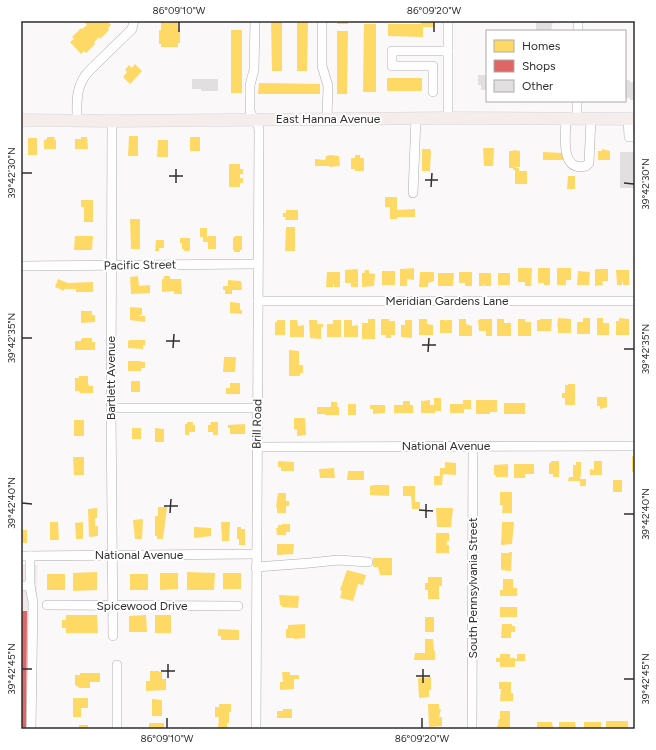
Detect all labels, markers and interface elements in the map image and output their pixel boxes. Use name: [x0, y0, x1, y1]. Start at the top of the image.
text: 86°09'10"W: [153, 4, 206, 17]
text: 86°09'20"W: [407, 4, 462, 17]
legend: [486, 30, 626, 102]
text: Homes: [522, 39, 561, 53]
text: Shops: [522, 59, 556, 73]
text: Other: [522, 79, 553, 93]
street label: East Hanna Avenue: [276, 112, 381, 126]
text: 39°42'30"N: [5, 147, 18, 199]
text: 39°42'30"N: [639, 158, 652, 210]
street label: Pacific Street: [104, 257, 177, 273]
street label: Meridian Gardens Lane: [386, 294, 509, 308]
text: 39°42'35"N: [5, 313, 18, 363]
text: 39°42'35"N: [639, 324, 652, 374]
street label: Bartlett Avenue: [104, 336, 118, 420]
street label: Brill Road: [250, 399, 264, 449]
street label: National Avenue: [402, 439, 491, 453]
text: 39°42'40"N: [5, 477, 18, 529]
text: 39°42'40"N: [639, 488, 652, 540]
street label: South Pennsylvania Street: [466, 517, 480, 658]
street label: National Avenue: [95, 548, 184, 562]
street label: Spicewood Drive: [96, 599, 188, 613]
text: 39°42'45"N: [5, 643, 18, 695]
text: 39°42'45"N: [639, 653, 652, 705]
text: 86°09'10"W: [141, 732, 194, 745]
text: 86°09'20"W: [395, 732, 450, 745]

